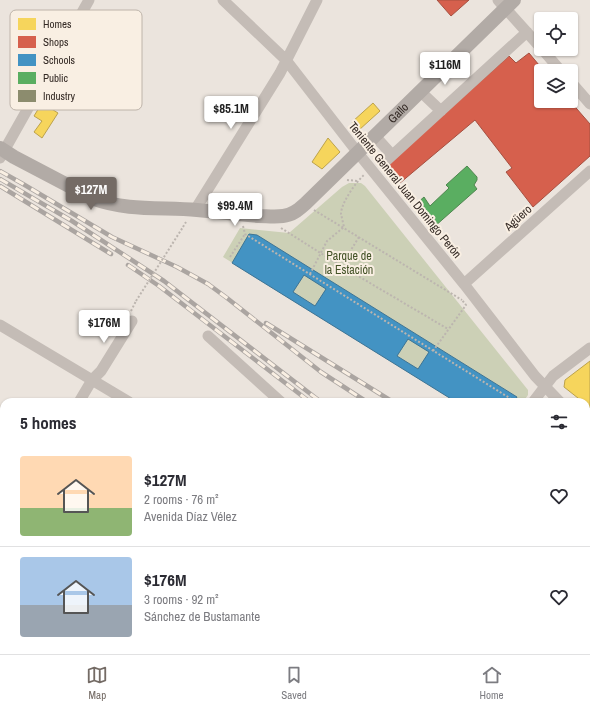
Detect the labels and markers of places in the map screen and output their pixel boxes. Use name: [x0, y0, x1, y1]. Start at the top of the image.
pin: $116M: [417, 52, 473, 86]
pin: $85.1M: [198, 96, 264, 130]
pin: $127M: [63, 177, 119, 211]
pin: $99.4M: [202, 193, 268, 227]
pin: $176M: [76, 310, 132, 344]

